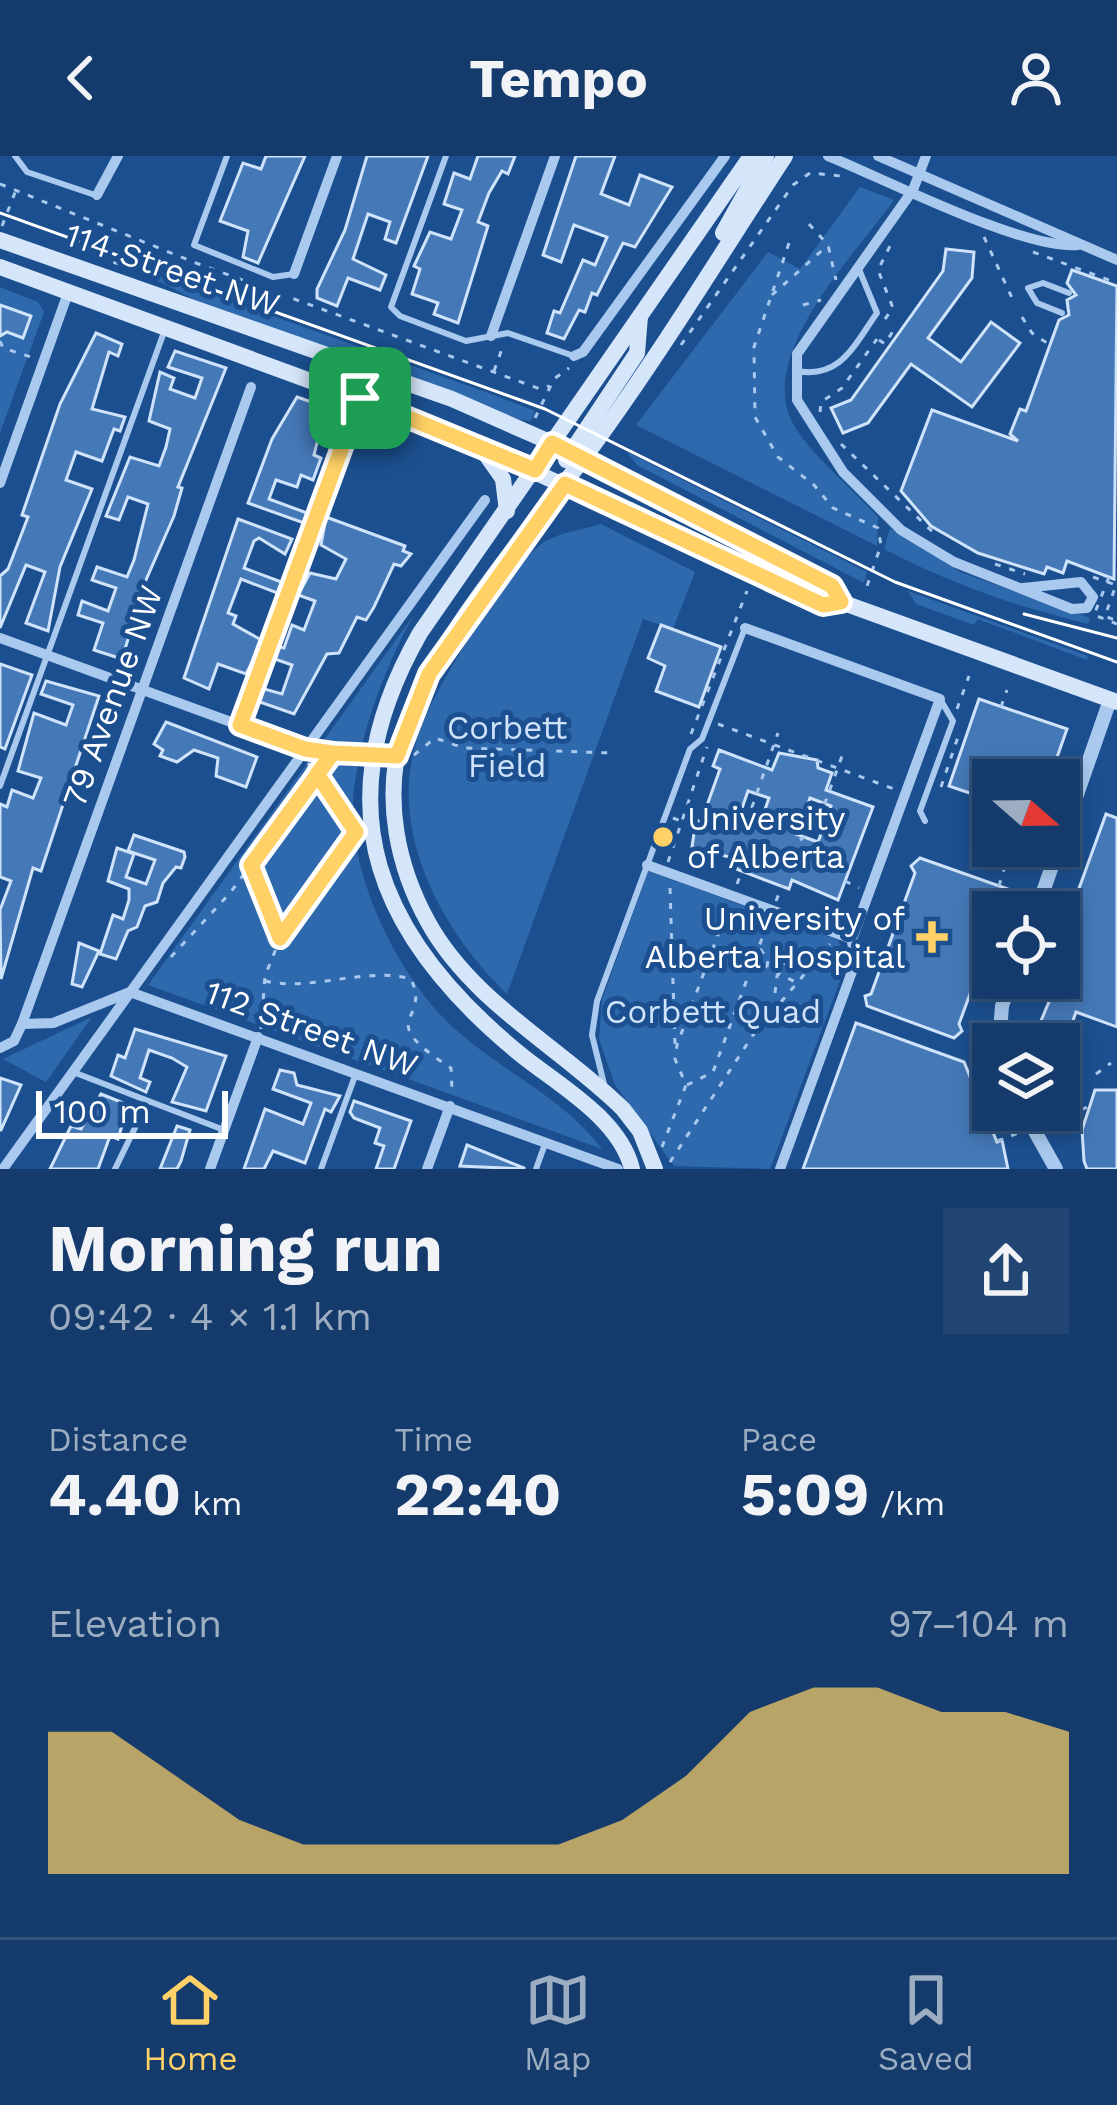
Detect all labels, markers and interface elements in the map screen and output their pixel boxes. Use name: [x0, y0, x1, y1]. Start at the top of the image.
icon: back: [48, 45, 114, 111]
icon: person: [1003, 45, 1069, 111]
text: Tempo: [469, 47, 648, 110]
street label: 114 Street NW: [61, 215, 285, 324]
pin: [309, 347, 411, 449]
icon: arrive: [327, 365, 393, 431]
street label: 79 Avenue NW: [54, 580, 171, 812]
park label: Corbett Field: [447, 708, 568, 785]
north arrow: [972, 759, 1080, 867]
map controls: [972, 759, 1080, 1131]
place label: University of Alberta: [687, 799, 845, 876]
marker: University of Alberta: [650, 824, 676, 850]
button: locate: [972, 891, 1080, 999]
place label: University of Alberta Hospital: [645, 899, 905, 976]
marker: University of Alberta Hospital: [916, 921, 948, 953]
street label: 112 Street NW: [201, 972, 423, 1085]
park label: Corbett Quad: [605, 992, 821, 1031]
button: layers: [972, 1023, 1080, 1131]
scale bar: [36, 1085, 228, 1138]
text: 100 m: [54, 1092, 151, 1131]
button: share: [943, 1208, 1069, 1334]
text: Morning run: [48, 1210, 443, 1287]
text: 09:42 · 4 × 1.1 km: [48, 1294, 372, 1339]
text: Distance: [48, 1420, 188, 1459]
text: Time: [394, 1420, 473, 1459]
text: Pace: [741, 1420, 817, 1459]
text: 4.40: [48, 1459, 181, 1530]
text: 22:40: [394, 1459, 561, 1530]
text: 5:09: [741, 1459, 869, 1530]
text: km: [181, 1484, 242, 1523]
text: /km: [869, 1484, 945, 1523]
text: Elevation: [48, 1601, 222, 1646]
text: 97–104 m: [888, 1601, 1069, 1646]
tab: Home: [143, 1967, 238, 2078]
tab: Map: [524, 1967, 591, 2078]
tab: Saved: [878, 1967, 974, 2078]

